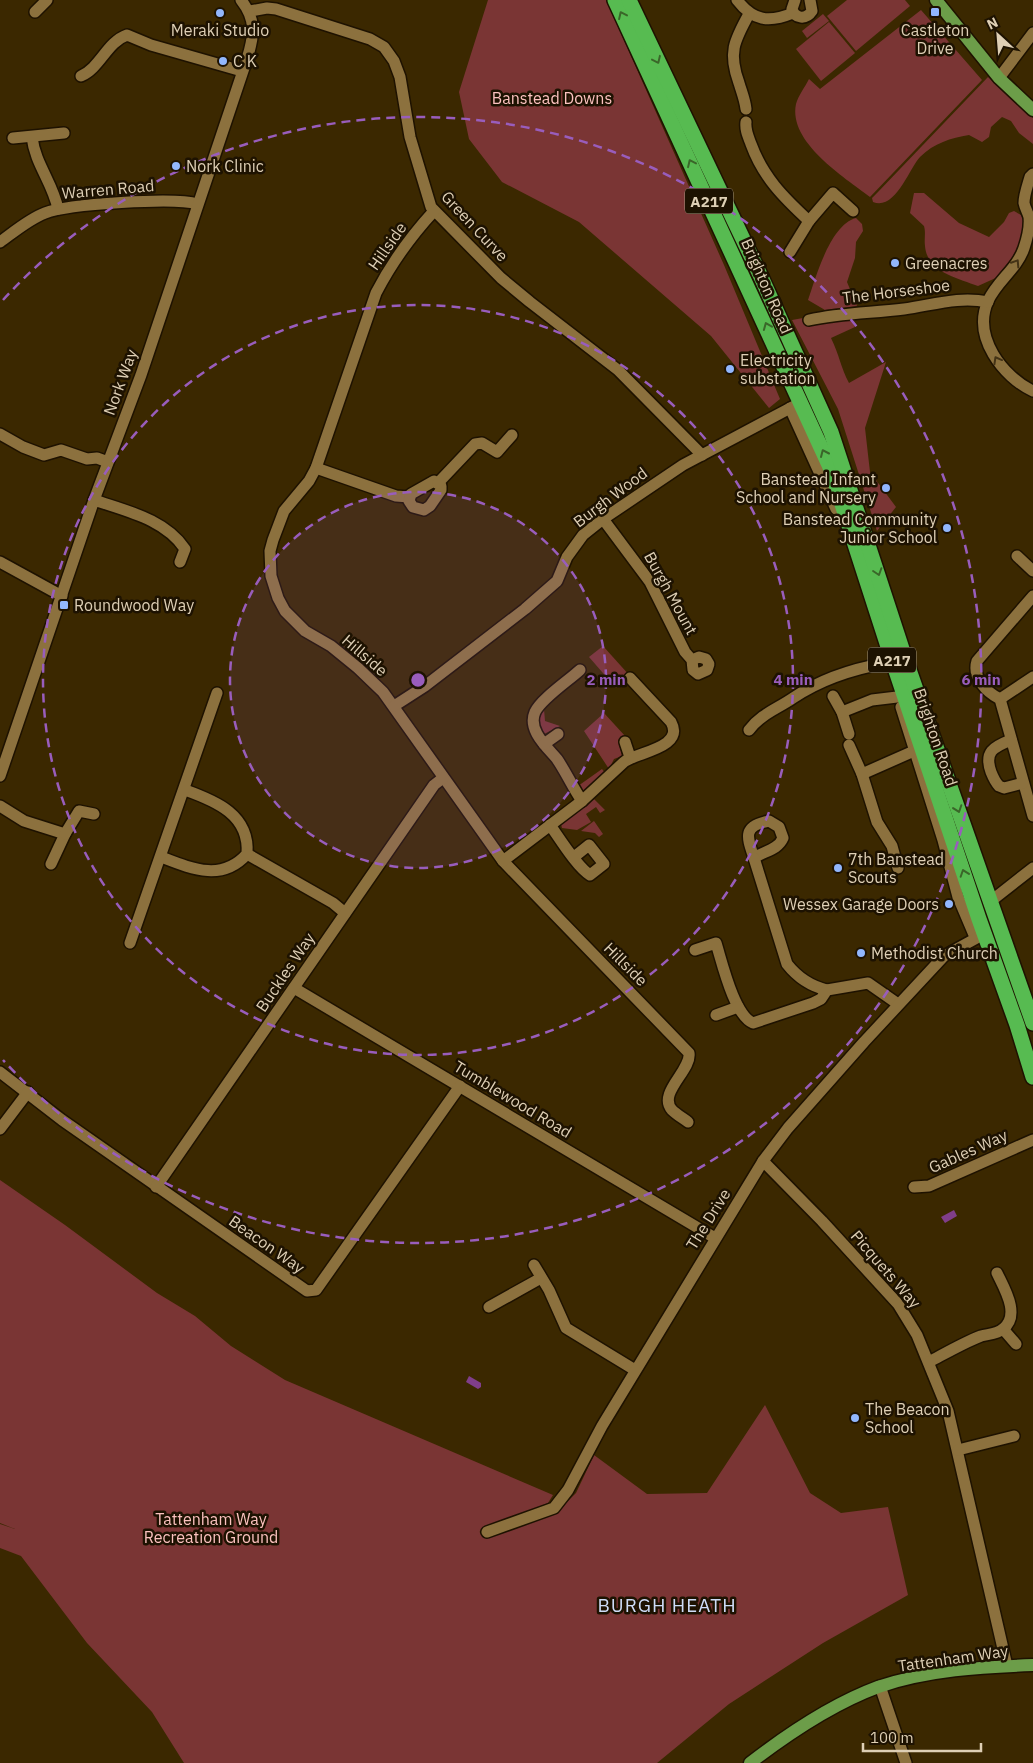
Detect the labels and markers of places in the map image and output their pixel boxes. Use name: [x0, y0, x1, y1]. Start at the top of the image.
marker: Castleton Drive: [929, 6, 941, 18]
marker: Meraki Studio: [214, 7, 226, 19]
place label: Meraki Studio: [171, 20, 269, 40]
place label: Castleton Drive: [901, 20, 969, 58]
place label: C K: [233, 51, 257, 71]
marker: C K: [217, 55, 229, 67]
place label: Nork Clinic: [186, 156, 264, 176]
marker: Nork Clinic: [170, 160, 182, 172]
place label: Greenacres: [905, 253, 988, 273]
marker: Greenacres: [889, 257, 901, 269]
place label: Electricity substation: [740, 350, 816, 388]
marker: Electricity substation: [724, 363, 736, 375]
place label: Banstead Infant School and Nursery: [736, 469, 876, 507]
marker: Banstead Infant School and Nursery: [880, 482, 892, 494]
place label: Banstead Community Junior School: [783, 509, 937, 547]
marker: Banstead Community Junior School: [941, 522, 953, 534]
place label: Roundwood Way: [74, 595, 194, 615]
marker: Roundwood Way: [58, 599, 70, 611]
centre of rings: [409, 671, 427, 689]
place label: 7th Banstead Scouts: [848, 849, 944, 887]
marker: 7th Banstead Scouts: [832, 862, 844, 874]
place label: Wessex Garage Doors: [783, 894, 939, 914]
marker: Wessex Garage Doors: [943, 898, 955, 910]
place label: Methodist Church: [871, 943, 998, 963]
marker: Methodist Church: [855, 947, 867, 959]
place label: The Beacon School: [865, 1399, 950, 1437]
marker: The Beacon School: [849, 1412, 861, 1424]

